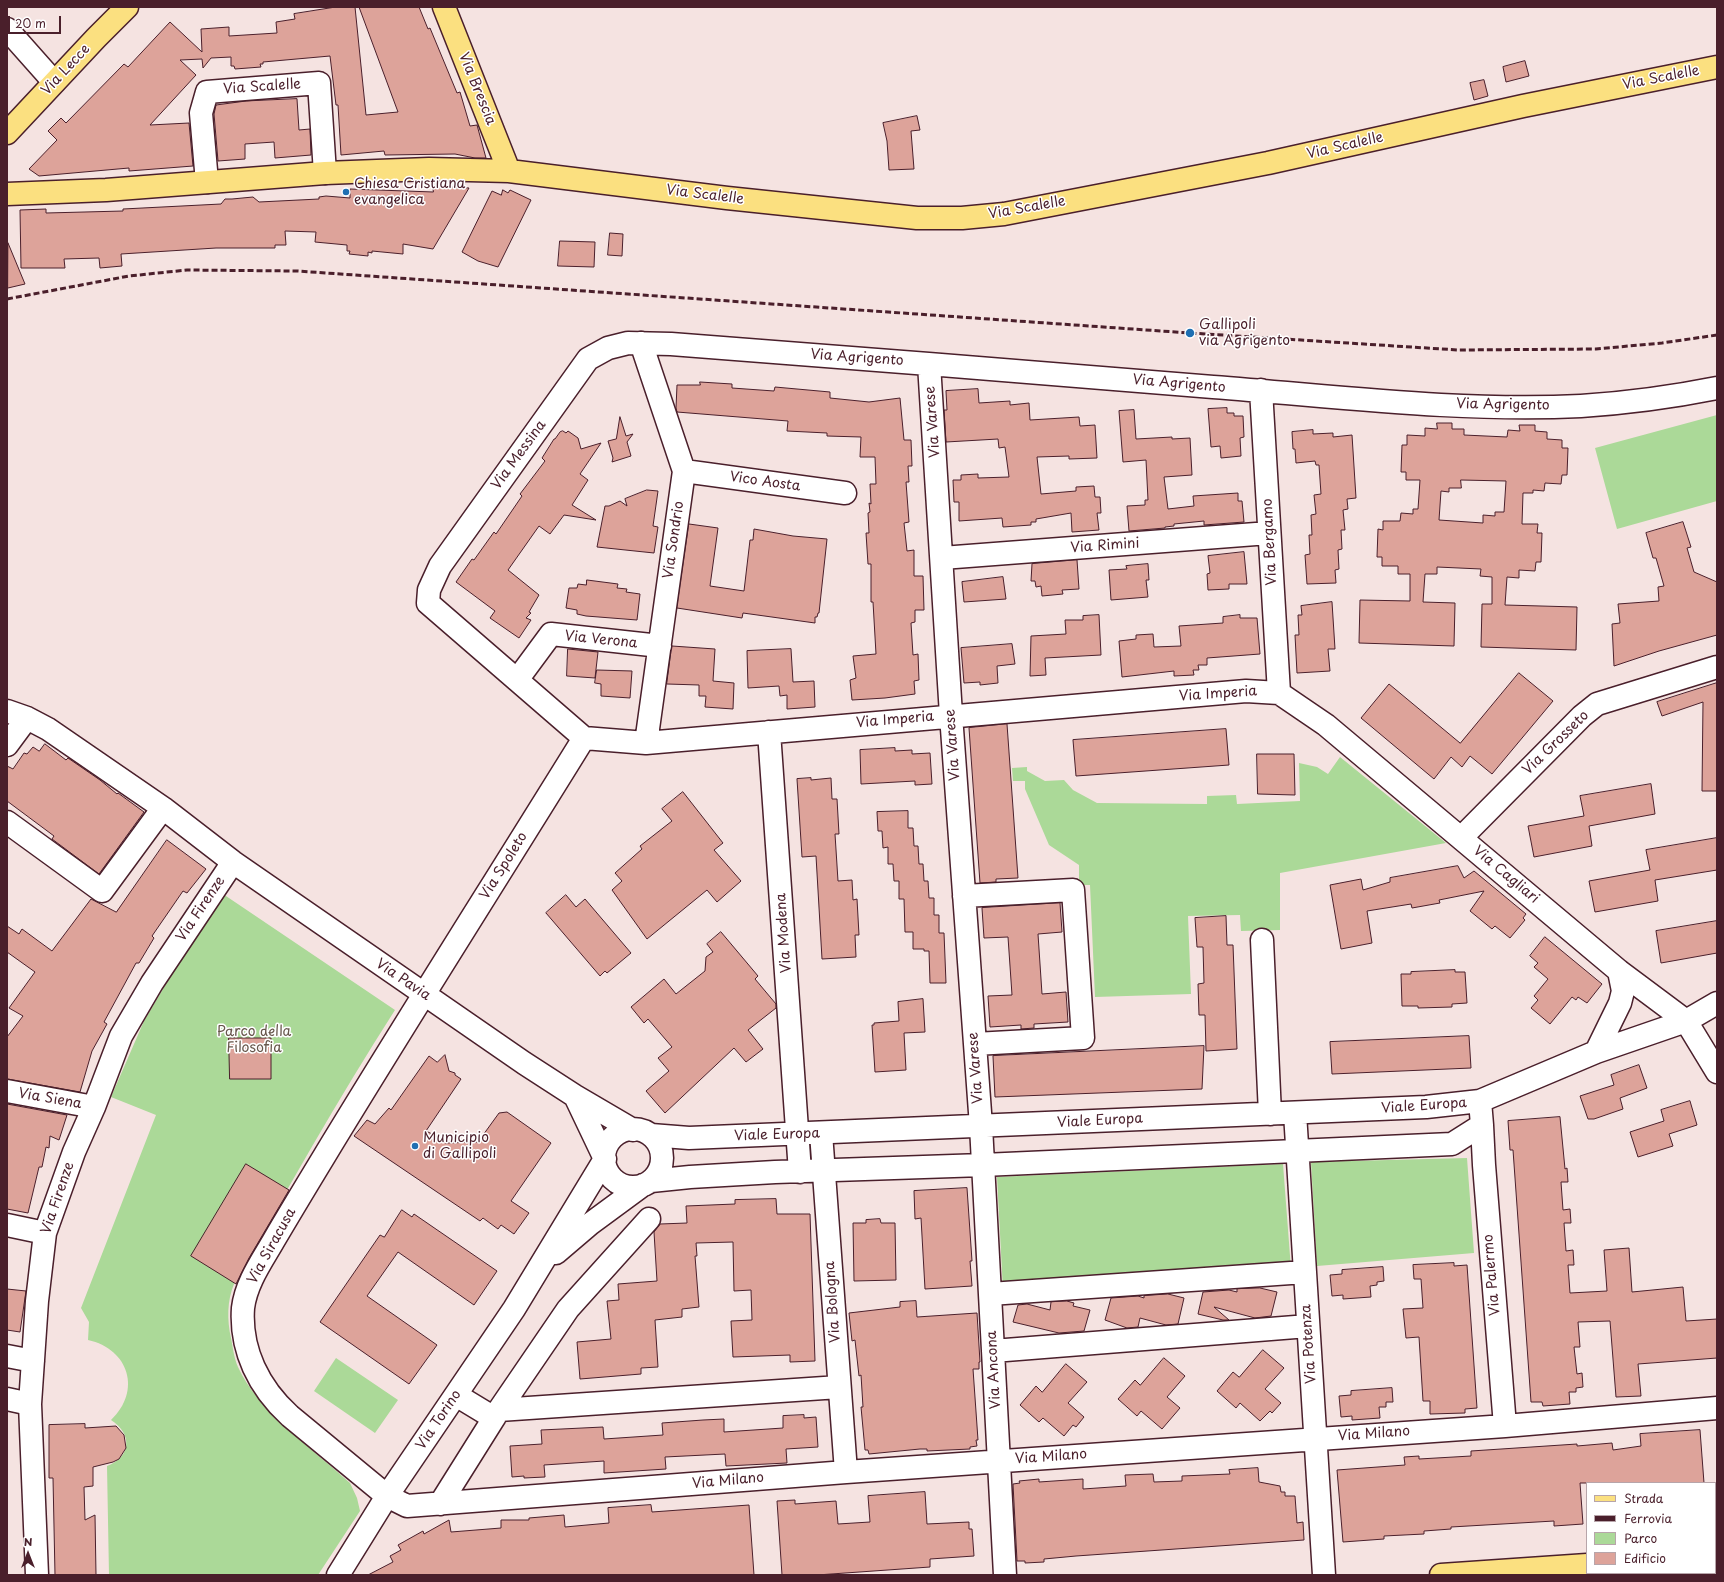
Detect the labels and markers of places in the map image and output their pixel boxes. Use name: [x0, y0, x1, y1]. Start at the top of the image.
place label: Chiesa Cristiana evangelica: [354, 176, 465, 208]
marker: Chiesa Cristiana evangelica: [341, 187, 351, 197]
place label: Gallipoli via Agrigento: [1199, 317, 1290, 350]
marker: Gallipoli via Agrigento: [1184, 327, 1196, 339]
place label: Municipio di Gallipoli: [423, 1130, 496, 1162]
marker: Municipio di Gallipoli: [410, 1141, 420, 1151]

